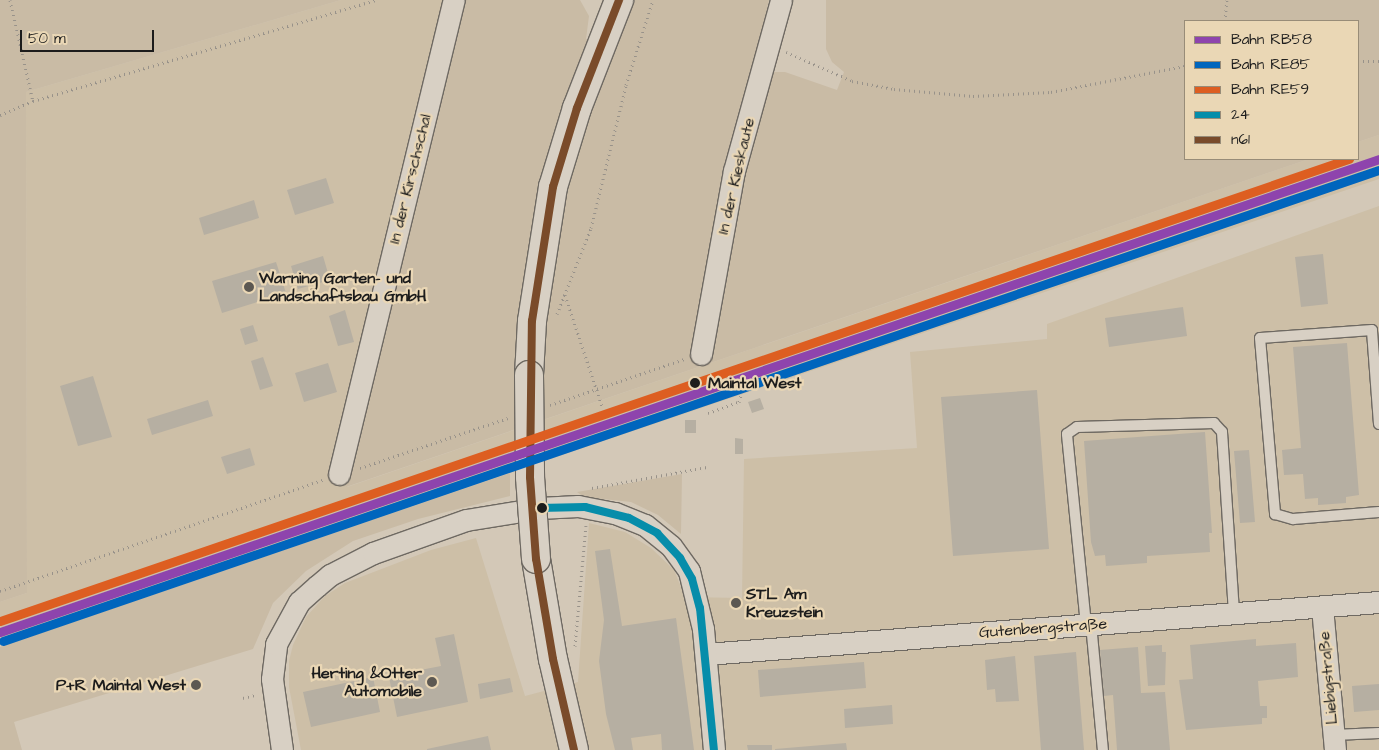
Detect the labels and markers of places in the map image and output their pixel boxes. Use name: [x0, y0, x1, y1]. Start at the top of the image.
place label: Warning Garten- und Landschaftsbau GmbH: [259, 268, 426, 306]
marker: Warning Garten- und Landschaftsbau GmbH: [243, 281, 255, 293]
place label: Maintal West: [708, 373, 802, 393]
marker: Maintal West: [686, 374, 704, 392]
unlabelled marker: [537, 503, 547, 513]
place label: STL Am Kreuzstein: [746, 584, 823, 622]
marker: STL Am Kreuzstein: [730, 597, 742, 609]
place label: Herting &Otter Automobile: [311, 663, 422, 701]
place label: P+R Maintal West: [56, 675, 186, 695]
marker: Herting &Otter Automobile: [426, 676, 438, 688]
marker: P+R Maintal West: [190, 679, 202, 691]

